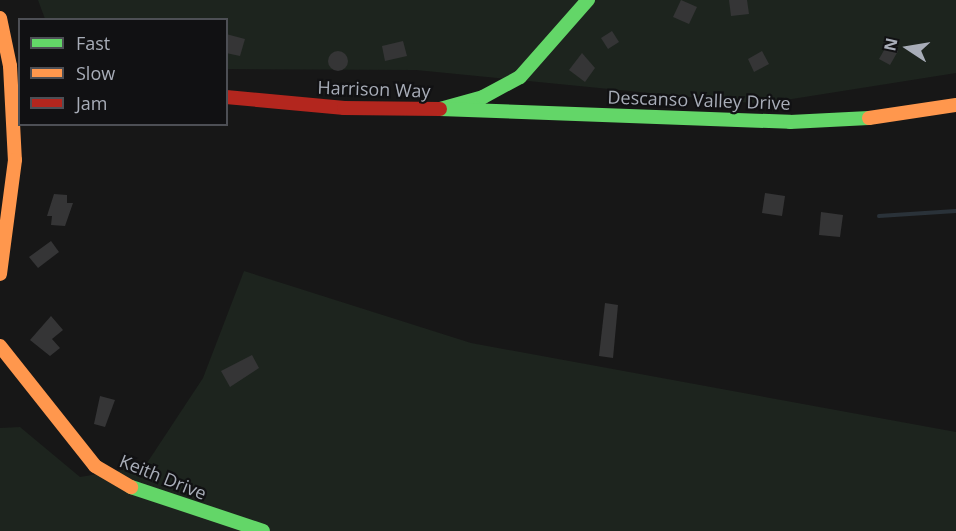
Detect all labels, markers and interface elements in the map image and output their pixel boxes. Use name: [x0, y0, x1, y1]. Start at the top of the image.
legend: [18, 18, 228, 126]
north arrow: [878, 18, 938, 78]
text: Fast: [76, 31, 110, 55]
text: N: [878, 36, 903, 53]
text: Slow: [76, 61, 115, 85]
street label: Harrison Way: [317, 76, 431, 102]
street label: Descanso Valley Drive: [607, 86, 791, 114]
text: Jam: [76, 91, 108, 115]
street label: Keith Drive: [116, 450, 210, 504]

